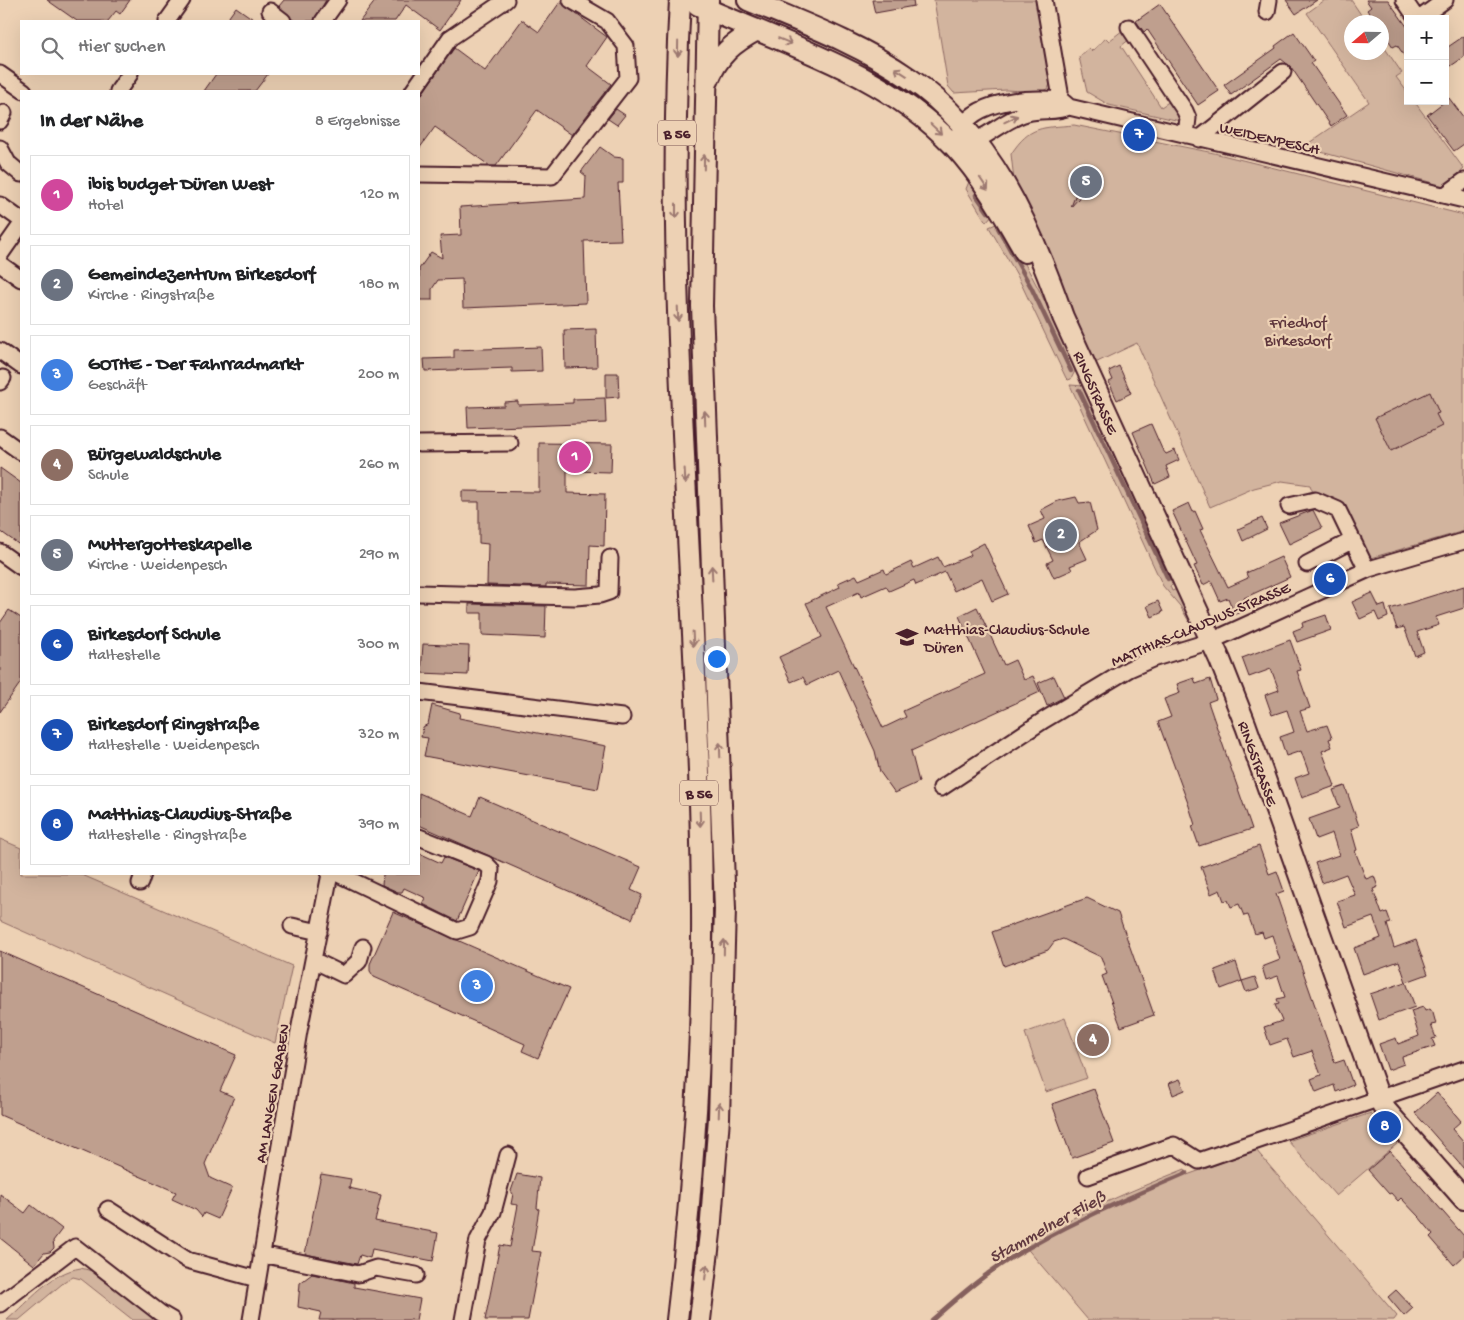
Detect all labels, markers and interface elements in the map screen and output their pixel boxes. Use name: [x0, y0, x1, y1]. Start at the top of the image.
north arrow: [1344, 15, 1389, 60]
map controls: [1404, 15, 1449, 105]
button: +: [1404, 15, 1449, 60]
search box: [20, 20, 420, 75]
icon: search: [38, 34, 66, 62]
text: Hier suchen: [78, 36, 165, 59]
one-way arrow: [777, 38, 792, 47]
one-way arrow: [673, 40, 683, 56]
button: −: [1404, 60, 1449, 105]
one-way arrow: [894, 67, 908, 78]
text: In der Nähe: [40, 110, 143, 135]
text: 8 Ergebnisse: [315, 113, 400, 132]
one-way arrow: [1003, 114, 1018, 124]
pin: 7: [1123, 116, 1155, 154]
road number: B 56: [658, 120, 696, 146]
street label: WEIDENPESCH: [1217, 120, 1322, 161]
one-way arrow: [930, 123, 943, 135]
one-way arrow: [699, 154, 708, 170]
pin: 5: [1070, 163, 1102, 201]
text: ibis budget Düren West: [88, 174, 273, 197]
one-way arrow: [978, 177, 989, 191]
text: 1: [54, 186, 60, 205]
text: 120 m: [360, 186, 399, 205]
text: Hotel: [88, 197, 124, 216]
one-way arrow: [671, 202, 681, 219]
text: Gemeindezentrum Birkesdorf: [88, 264, 315, 287]
text: 2: [53, 276, 61, 295]
text: 180 m: [360, 276, 399, 295]
text: Kirche · Ringstraße: [88, 287, 214, 306]
one-way arrow: [673, 306, 683, 322]
park label: Friedhof Birkesdorf: [1264, 315, 1333, 352]
street label: RINGSTRASSE: [1067, 349, 1121, 439]
text: GOTHE - Der Fahrradmarkt: [88, 354, 302, 377]
text: 3: [53, 366, 61, 385]
text: 200 m: [358, 366, 399, 385]
text: Geschäft: [88, 377, 147, 396]
one-way arrow: [700, 410, 709, 426]
pin: 1: [559, 438, 591, 476]
text: Bürgewaldschule: [88, 444, 221, 467]
text: 4: [53, 456, 61, 475]
text: 260 m: [359, 456, 399, 475]
text: Schule: [88, 467, 129, 486]
one-way arrow: [681, 468, 690, 484]
pin: 2: [1045, 516, 1077, 554]
text: Muttergotteskapelle: [88, 534, 251, 557]
text: 5: [53, 546, 61, 565]
text: 290 m: [359, 546, 399, 565]
text: Kirche · Weidenpesch: [88, 557, 227, 576]
pin: 6: [1314, 560, 1346, 598]
one-way arrow: [707, 565, 716, 581]
street label: MATTHIAS-CLAUDIUS-STRASSE: [1109, 579, 1295, 673]
place label: Matthias-Claudius-Schule Düren: [923, 622, 1090, 659]
text: Birkesdorf Schule: [88, 624, 220, 647]
school or university icon: Matthias-Claudius-Schule Düren: [894, 624, 920, 650]
one-way arrow: [688, 630, 698, 646]
text: 6: [53, 636, 61, 655]
text: 300 m: [357, 636, 399, 655]
your location: [704, 646, 730, 672]
text: Haltestelle: [88, 647, 160, 666]
text: Birkesdorf Ringstraße: [88, 714, 259, 737]
street label: RINGSTRASSE: [1232, 719, 1280, 810]
text: 7: [53, 726, 61, 745]
text: 320 m: [359, 726, 399, 745]
text: Haltestelle · Weidenpesch: [88, 737, 260, 756]
one-way arrow: [715, 742, 724, 758]
road number: B 56: [680, 780, 718, 806]
text: Matthias-Claudius-Straße: [88, 804, 291, 827]
one-way arrow: [695, 810, 704, 826]
text: 8: [53, 816, 61, 835]
text: 390 m: [358, 816, 399, 835]
text: Haltestelle · Ringstraße: [88, 827, 246, 846]
one-way arrow: [719, 940, 729, 956]
pin: 3: [461, 967, 493, 1005]
pin: 4: [1077, 1021, 1109, 1059]
street label: AM LANGEN GRABEN: [253, 1023, 296, 1165]
one-way arrow: [715, 1102, 724, 1118]
pin: 8: [1369, 1108, 1401, 1146]
water label: Stammelner Fließ: [986, 1187, 1111, 1269]
one-way arrow: [701, 1264, 711, 1280]

